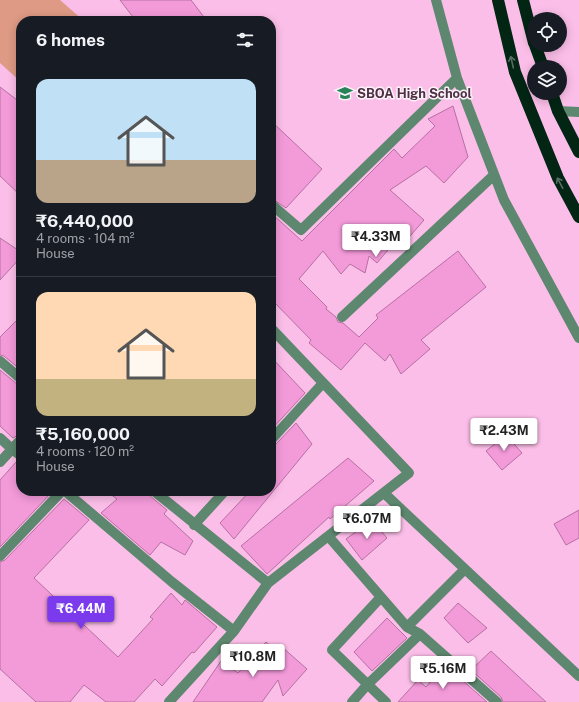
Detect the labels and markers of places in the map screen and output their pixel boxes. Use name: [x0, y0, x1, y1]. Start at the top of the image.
school or university icon: SBOA High School: [336, 84, 354, 102]
place label: SBOA High School: [357, 86, 472, 101]
pin: ₹4.33M: [343, 224, 409, 258]
pin: ₹2.43M: [471, 418, 537, 452]
pin: ₹6.07M: [334, 506, 400, 540]
pin: ₹6.44M: [48, 596, 114, 630]
pin: ₹10.8M: [220, 644, 286, 678]
pin: ₹5.16M: [410, 656, 476, 690]

